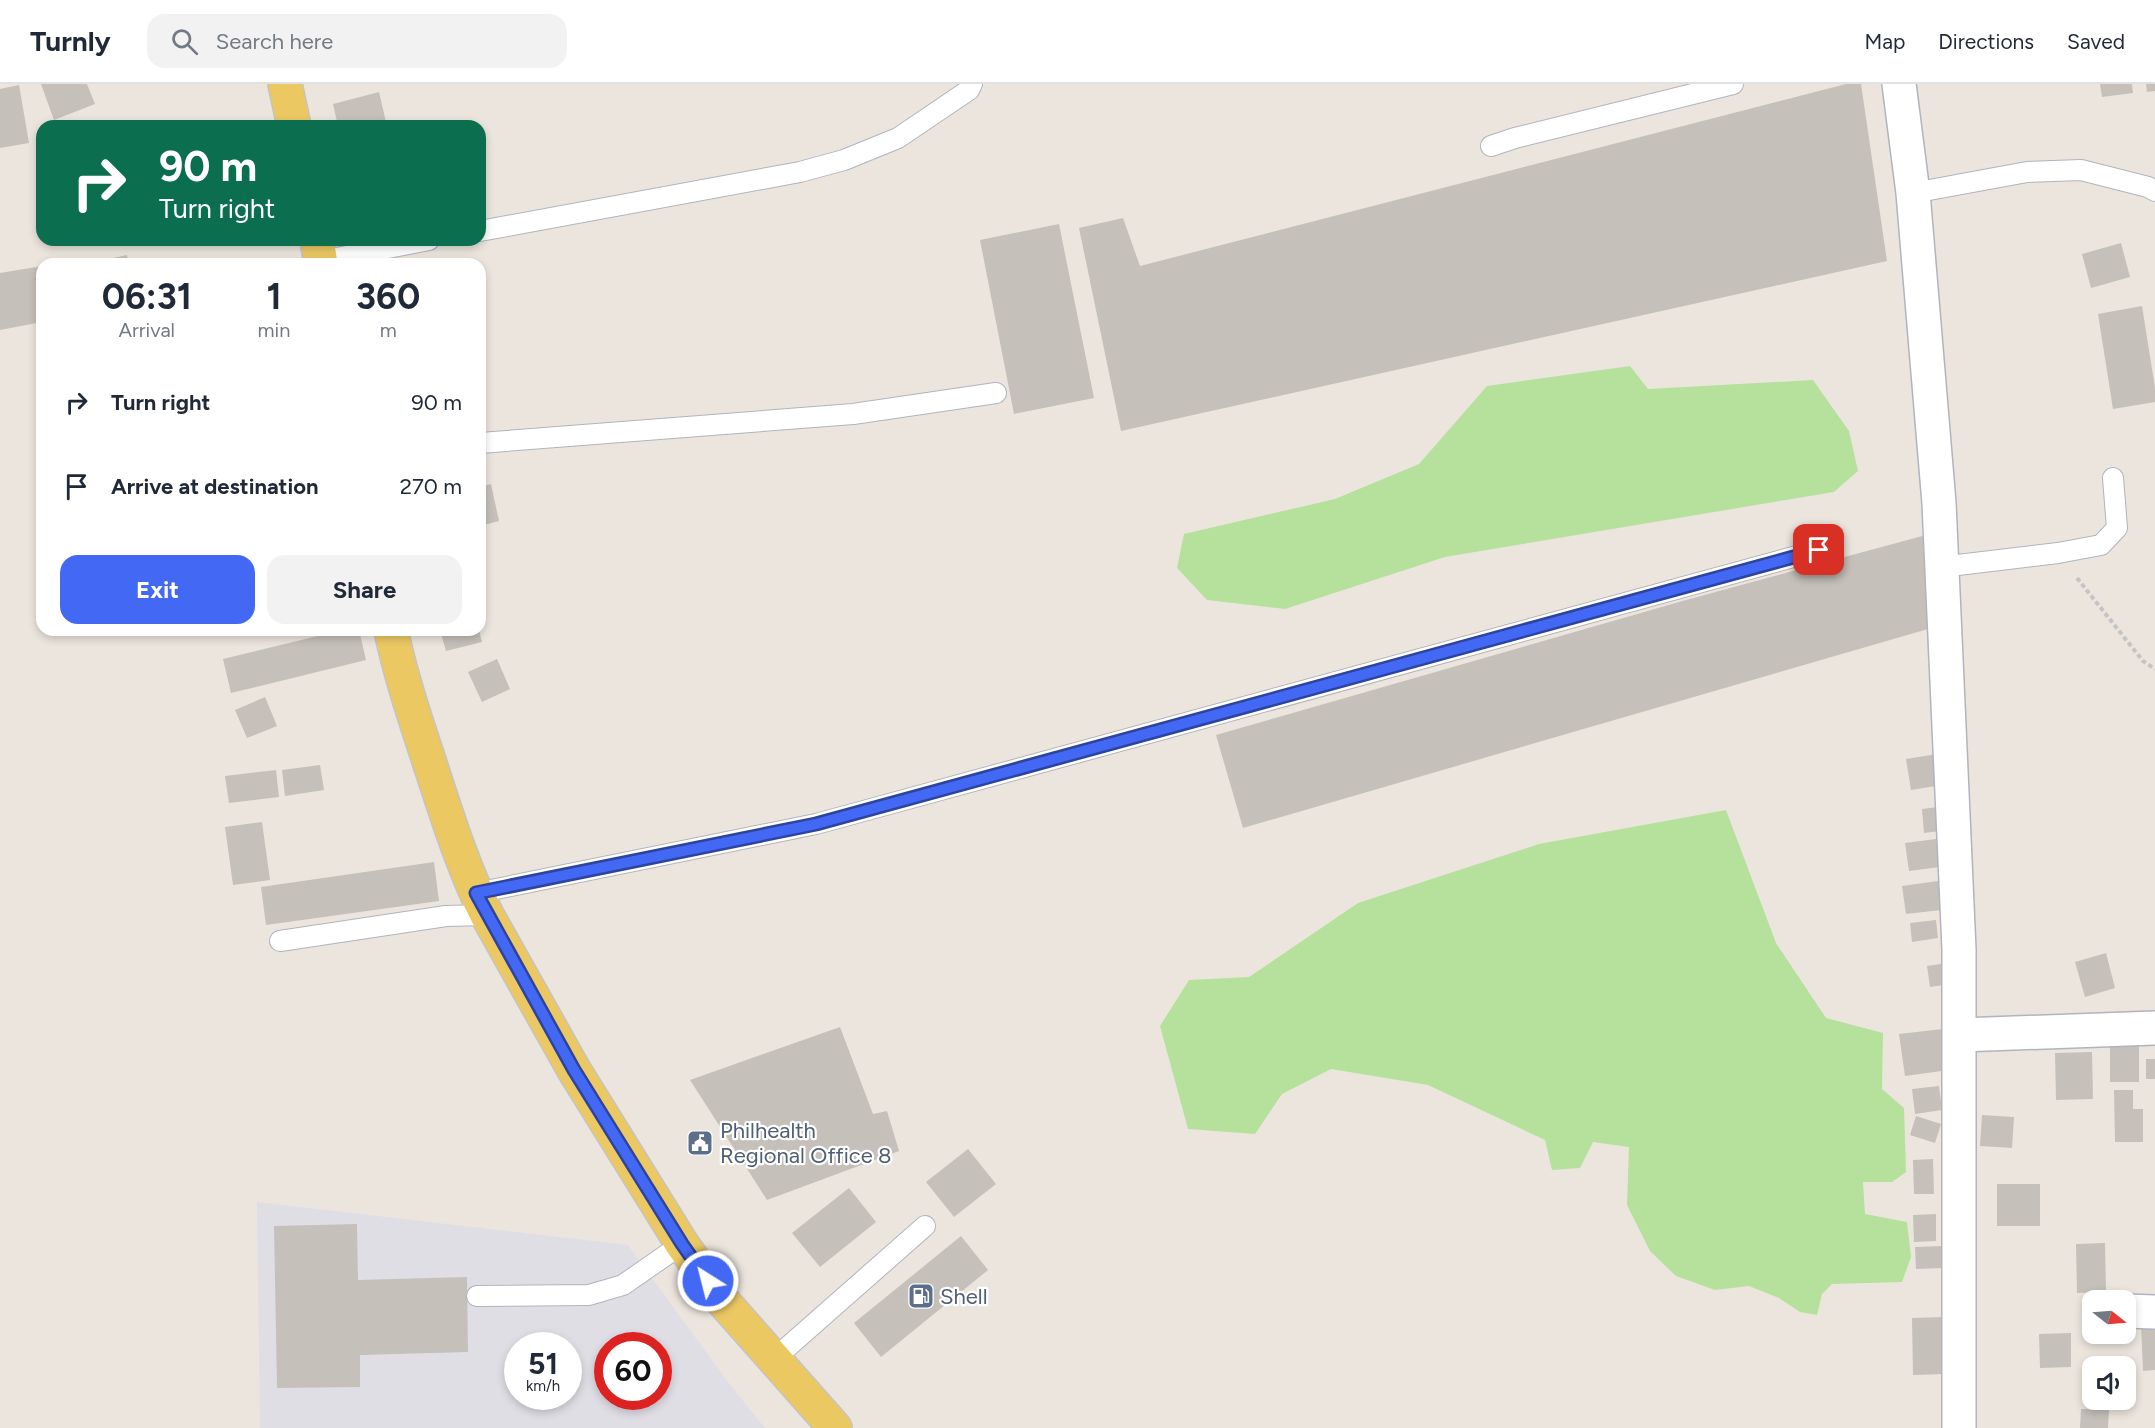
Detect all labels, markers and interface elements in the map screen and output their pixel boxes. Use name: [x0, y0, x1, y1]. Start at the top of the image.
search box: [147, 14, 567, 68]
text: Turnly: [30, 24, 111, 58]
icon: search: [168, 25, 201, 58]
text: Search here: [216, 28, 333, 55]
text: Map: [1864, 29, 1905, 54]
text: Directions: [1938, 29, 2034, 54]
text: Saved: [2067, 29, 2125, 54]
text: 90 m: [159, 141, 257, 192]
icon: right: [60, 144, 138, 222]
text: Turn right: [159, 192, 275, 225]
text: 06:31: [102, 275, 192, 318]
text: 1: [266, 275, 282, 318]
text: 360: [356, 275, 420, 318]
text: Arrival: [119, 318, 175, 342]
text: min: [258, 318, 290, 342]
text: m: [380, 318, 397, 342]
icon: right: [60, 386, 93, 419]
text: Turn right: [111, 389, 210, 416]
text: 90 m: [411, 389, 462, 416]
icon: arrive: [60, 470, 93, 503]
text: Arrive at destination: [111, 473, 319, 500]
text: 270 m: [400, 473, 462, 500]
pin: [1793, 524, 1844, 575]
icon: arrive: [1802, 533, 1835, 566]
button: Exit: [60, 555, 255, 624]
button: Share: [267, 555, 462, 624]
place label: Philhealth Regional Office 8: [720, 1117, 892, 1169]
public building icon: Philhealth Regional Office 8: [685, 1128, 715, 1158]
position arrow: [676, 1249, 740, 1313]
fuel station icon: Shell: [906, 1281, 936, 1311]
place label: Shell: [940, 1283, 987, 1310]
north arrow: [2082, 1290, 2136, 1344]
map controls: [2082, 1290, 2136, 1410]
speed limit sign: 60: [594, 1332, 672, 1410]
text: 51: [528, 1345, 558, 1382]
button: sound: [2082, 1356, 2136, 1410]
text: km/h: [526, 1377, 560, 1395]

